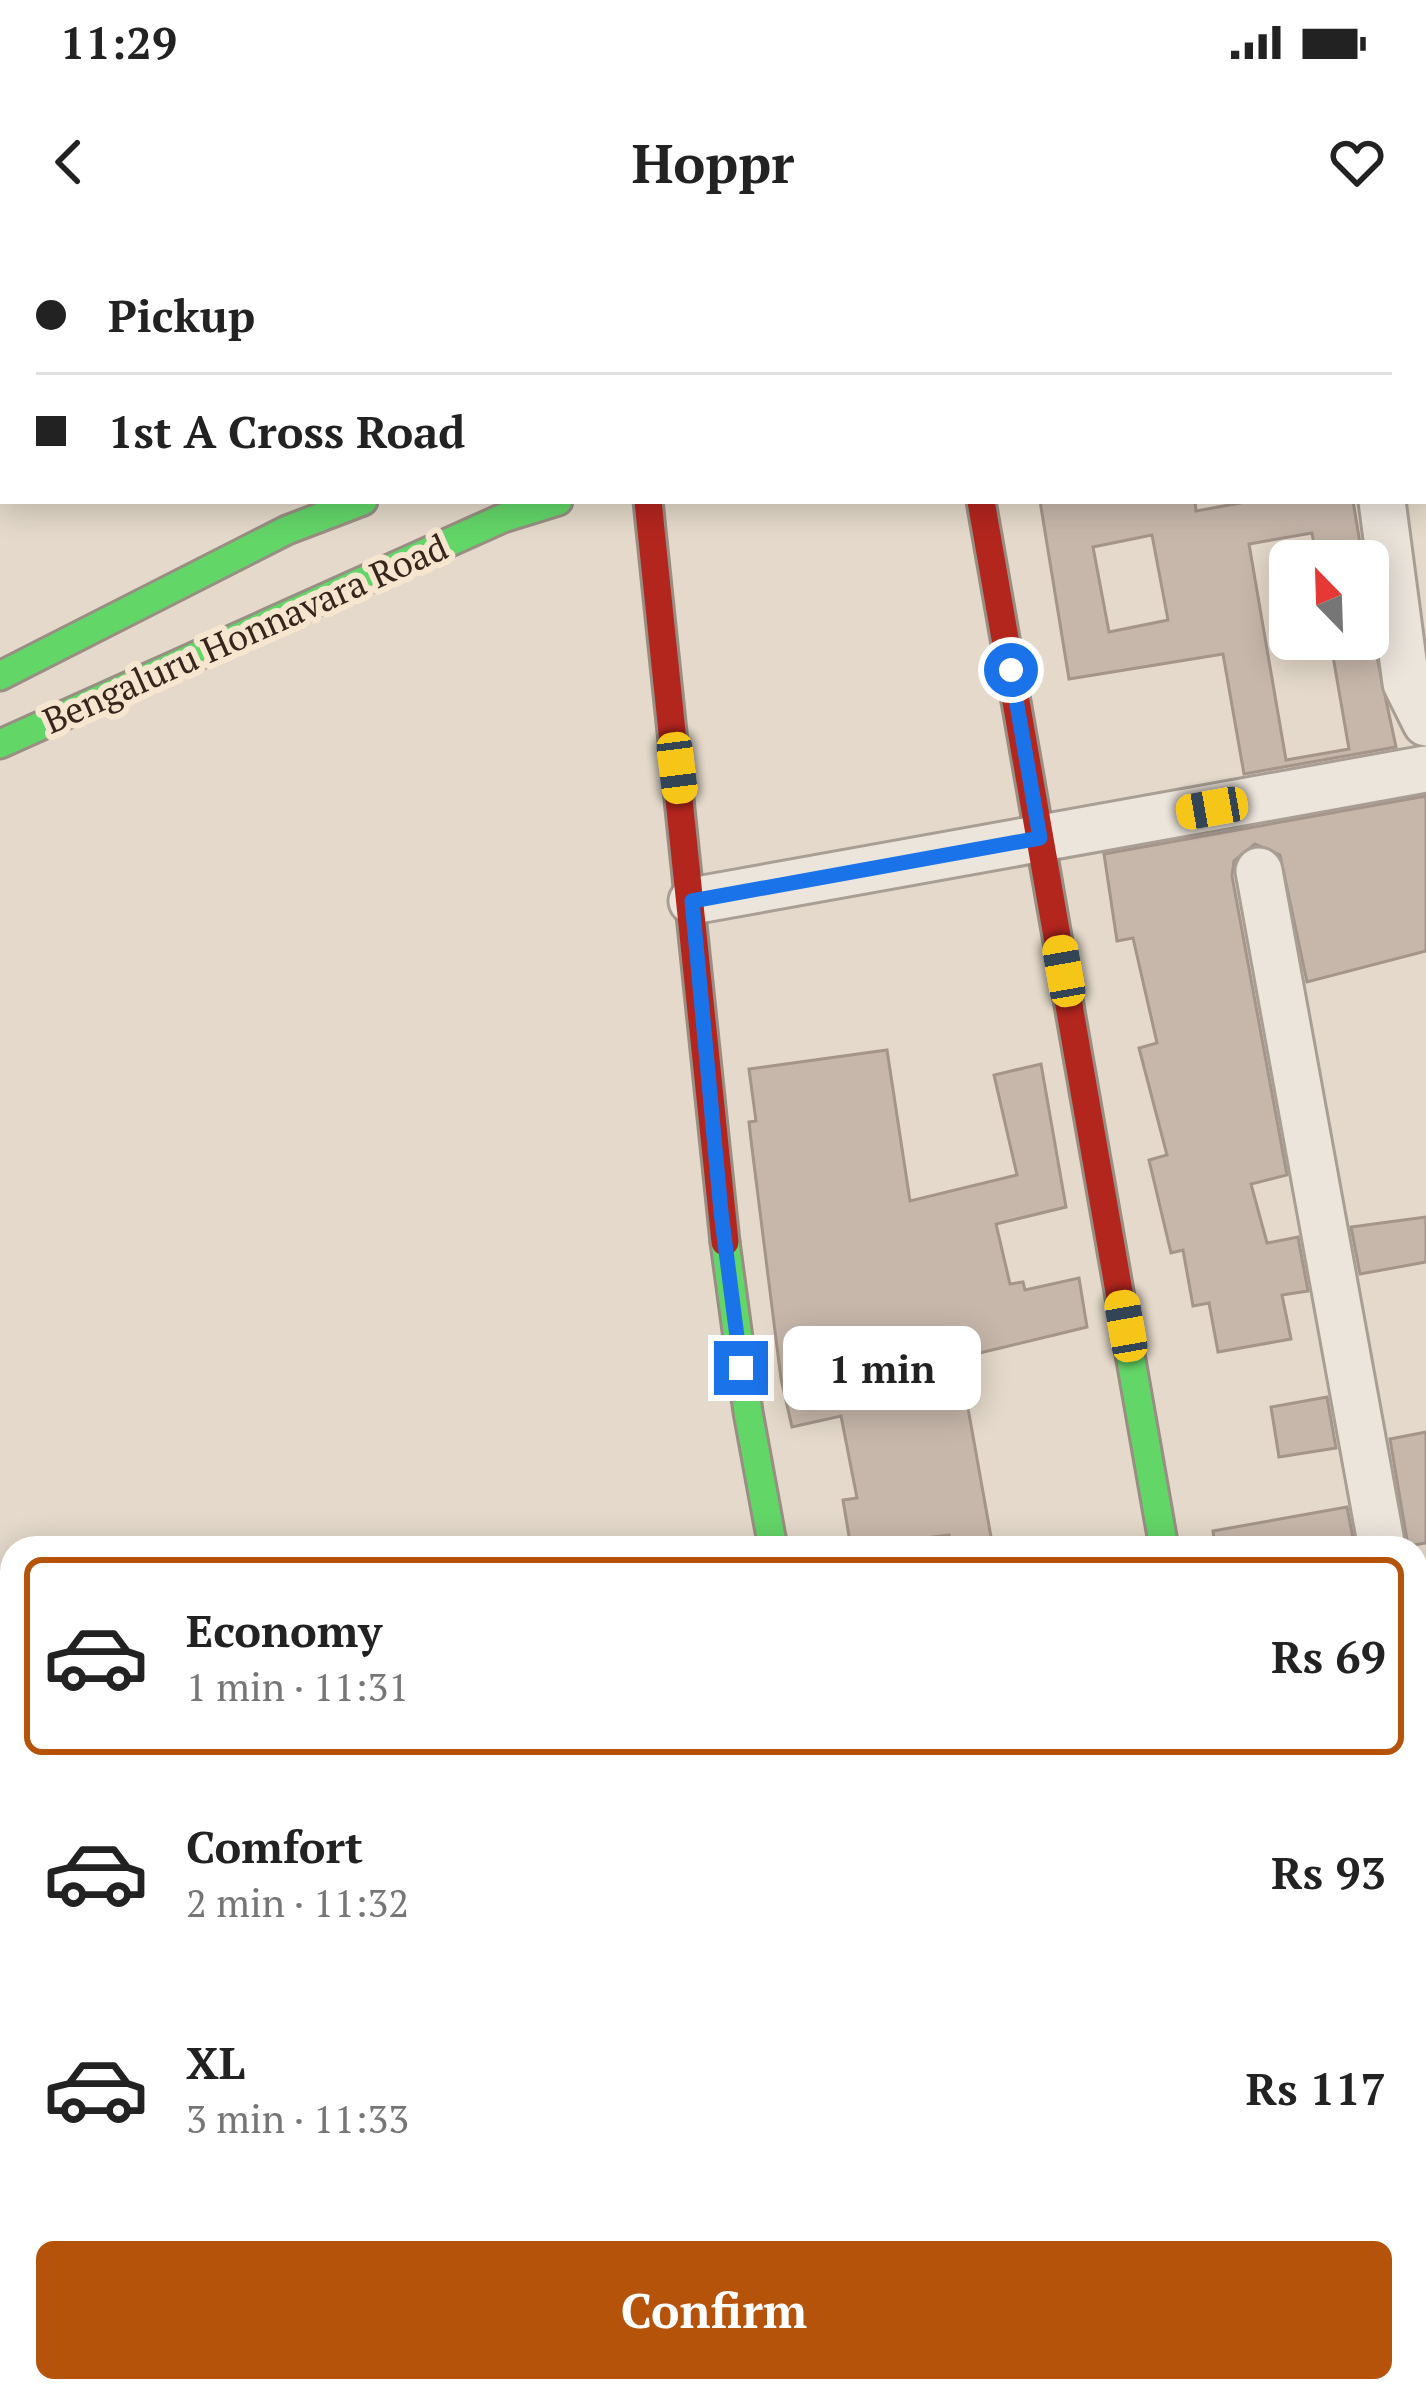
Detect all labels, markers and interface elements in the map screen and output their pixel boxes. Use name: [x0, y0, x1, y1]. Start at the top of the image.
text: 11:29: [60, 12, 177, 72]
text: Hoppr: [632, 127, 794, 198]
icon: back: [36, 129, 102, 195]
icon: heart: [1324, 129, 1390, 195]
text: Pickup: [108, 285, 255, 345]
text: 1st A Cross Road: [108, 401, 465, 461]
street label: Bengaluru Honnavara Road: [35, 522, 455, 744]
north arrow: [1269, 540, 1389, 660]
map controls: [1269, 540, 1389, 660]
route start: [984, 643, 1038, 697]
car: [655, 730, 699, 806]
car: [1173, 784, 1251, 832]
car: [1040, 932, 1088, 1010]
car: [1102, 1287, 1150, 1365]
callout: 1 min: [783, 1326, 981, 1410]
route end: [714, 1341, 768, 1395]
text: 1 min: [829, 1342, 935, 1394]
text: Economy: [186, 1600, 382, 1660]
icon: car: [42, 1602, 150, 1710]
text: Rs 69: [1271, 1626, 1386, 1686]
text: 1 min · 11:31: [186, 1660, 409, 1712]
text: Comfort: [186, 1816, 363, 1876]
icon: car: [42, 1818, 150, 1926]
text: Rs 93: [1271, 1842, 1386, 1902]
text: 2 min · 11:32: [186, 1876, 409, 1928]
text: XL: [186, 2032, 245, 2092]
icon: car: [42, 2034, 150, 2142]
text: Rs 117: [1246, 2058, 1386, 2118]
text: 3 min · 11:33: [186, 2092, 409, 2144]
button: Confirm: [36, 2241, 1392, 2379]

